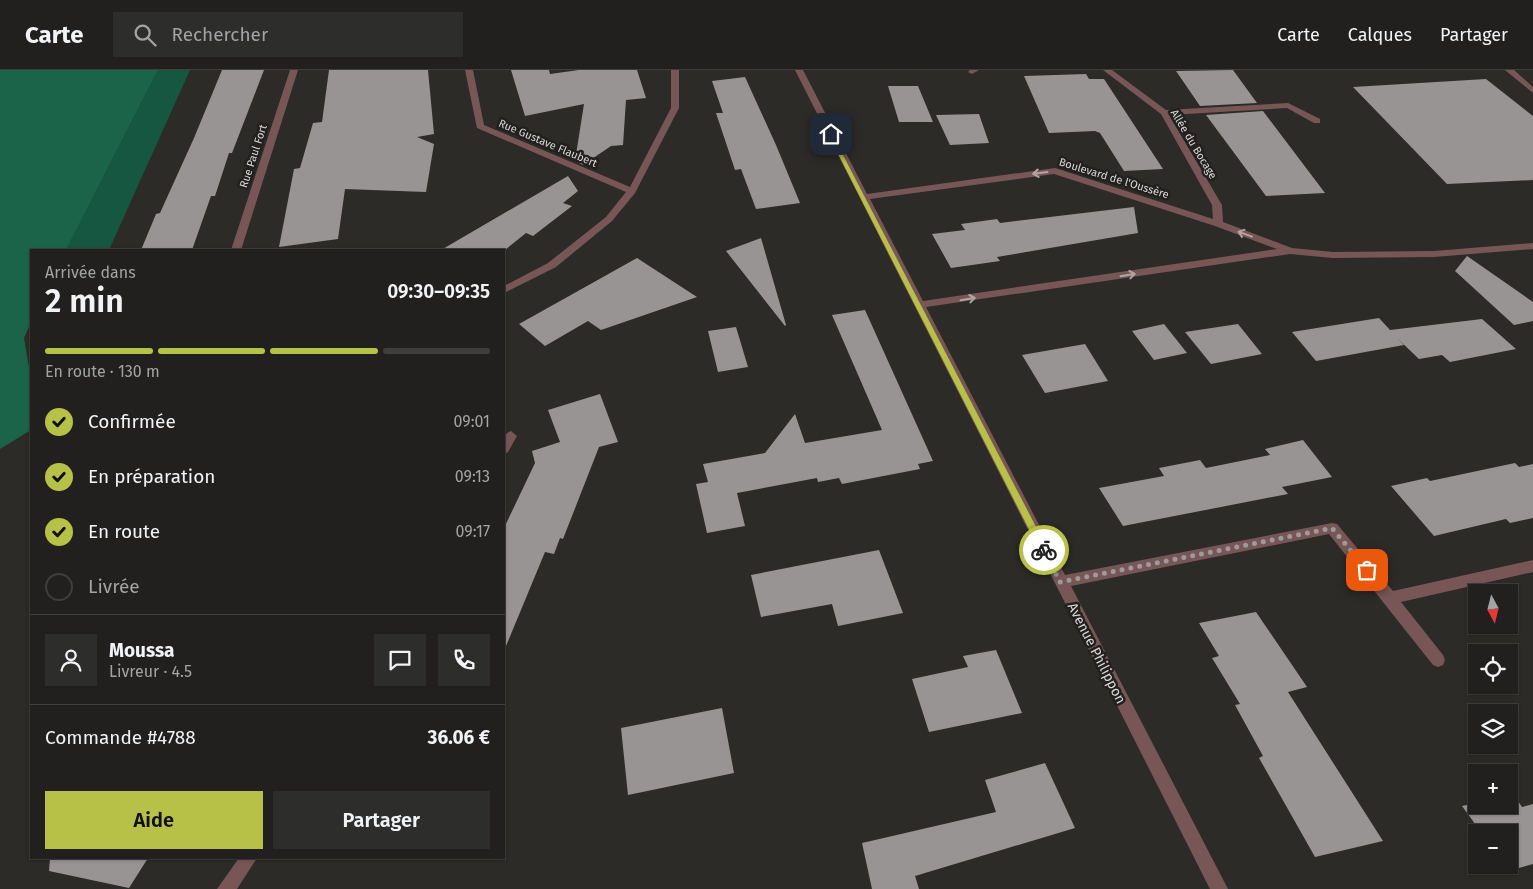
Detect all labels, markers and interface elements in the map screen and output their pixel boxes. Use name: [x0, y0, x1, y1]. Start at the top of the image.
search box: [113, 12, 463, 57]
text: Carte: [25, 21, 83, 49]
icon: search: [131, 21, 159, 49]
text: Rechercher: [171, 23, 268, 46]
text: Carte: [1277, 24, 1320, 46]
text: Calques: [1348, 24, 1412, 46]
text: Partager: [1440, 24, 1508, 46]
street label: Allée du Bocage: [1168, 107, 1220, 182]
pin: [810, 113, 852, 155]
street label: Rue Gustave Flaubert: [496, 117, 599, 170]
icon: home: [817, 120, 845, 148]
street label: Rue Paul Fort: [237, 123, 270, 190]
street label: Boulevard de l'Oussère: [1057, 156, 1170, 201]
one-way arrow: [1033, 168, 1049, 178]
one-way arrow: [1238, 229, 1253, 238]
text: Arrivée dans: [45, 263, 136, 282]
one-way arrow: [1120, 270, 1136, 280]
text: 09:30–09:35: [387, 280, 490, 303]
text: 2 min: [45, 282, 124, 320]
one-way arrow: [959, 294, 975, 304]
text: En route · 130 m: [45, 362, 160, 381]
icon: check: [45, 408, 73, 436]
text: Confirmée: [88, 410, 176, 433]
text: 09:01: [454, 412, 490, 431]
icon: check: [45, 463, 73, 491]
text: En préparation: [88, 465, 215, 488]
text: 09:13: [455, 467, 490, 486]
icon: check: [45, 518, 73, 546]
text: En route: [88, 520, 160, 543]
text: 09:17: [456, 522, 490, 541]
courier: [1019, 525, 1069, 575]
icon: bike: [1030, 536, 1058, 564]
pin: [1346, 549, 1388, 591]
icon: bag: [1353, 556, 1381, 584]
text: Livrée: [88, 575, 140, 598]
north arrow: [1468, 584, 1518, 634]
map controls: [1468, 584, 1518, 874]
street label: Avenue Philippon: [1064, 600, 1129, 707]
button: person: [45, 634, 97, 686]
button: chat: [374, 634, 426, 686]
button: phone: [438, 634, 490, 686]
text: Moussa: [109, 639, 174, 662]
button: locate: [1468, 644, 1518, 694]
text: Livreur · 4.5: [109, 662, 192, 681]
button: layers: [1468, 704, 1518, 754]
text: Commande #4788: [45, 726, 196, 749]
text: 36.06 €: [428, 726, 490, 749]
button: +: [1468, 764, 1518, 814]
button: Aide: [45, 791, 263, 849]
button: Partager: [273, 791, 490, 849]
button: −: [1468, 824, 1518, 874]

